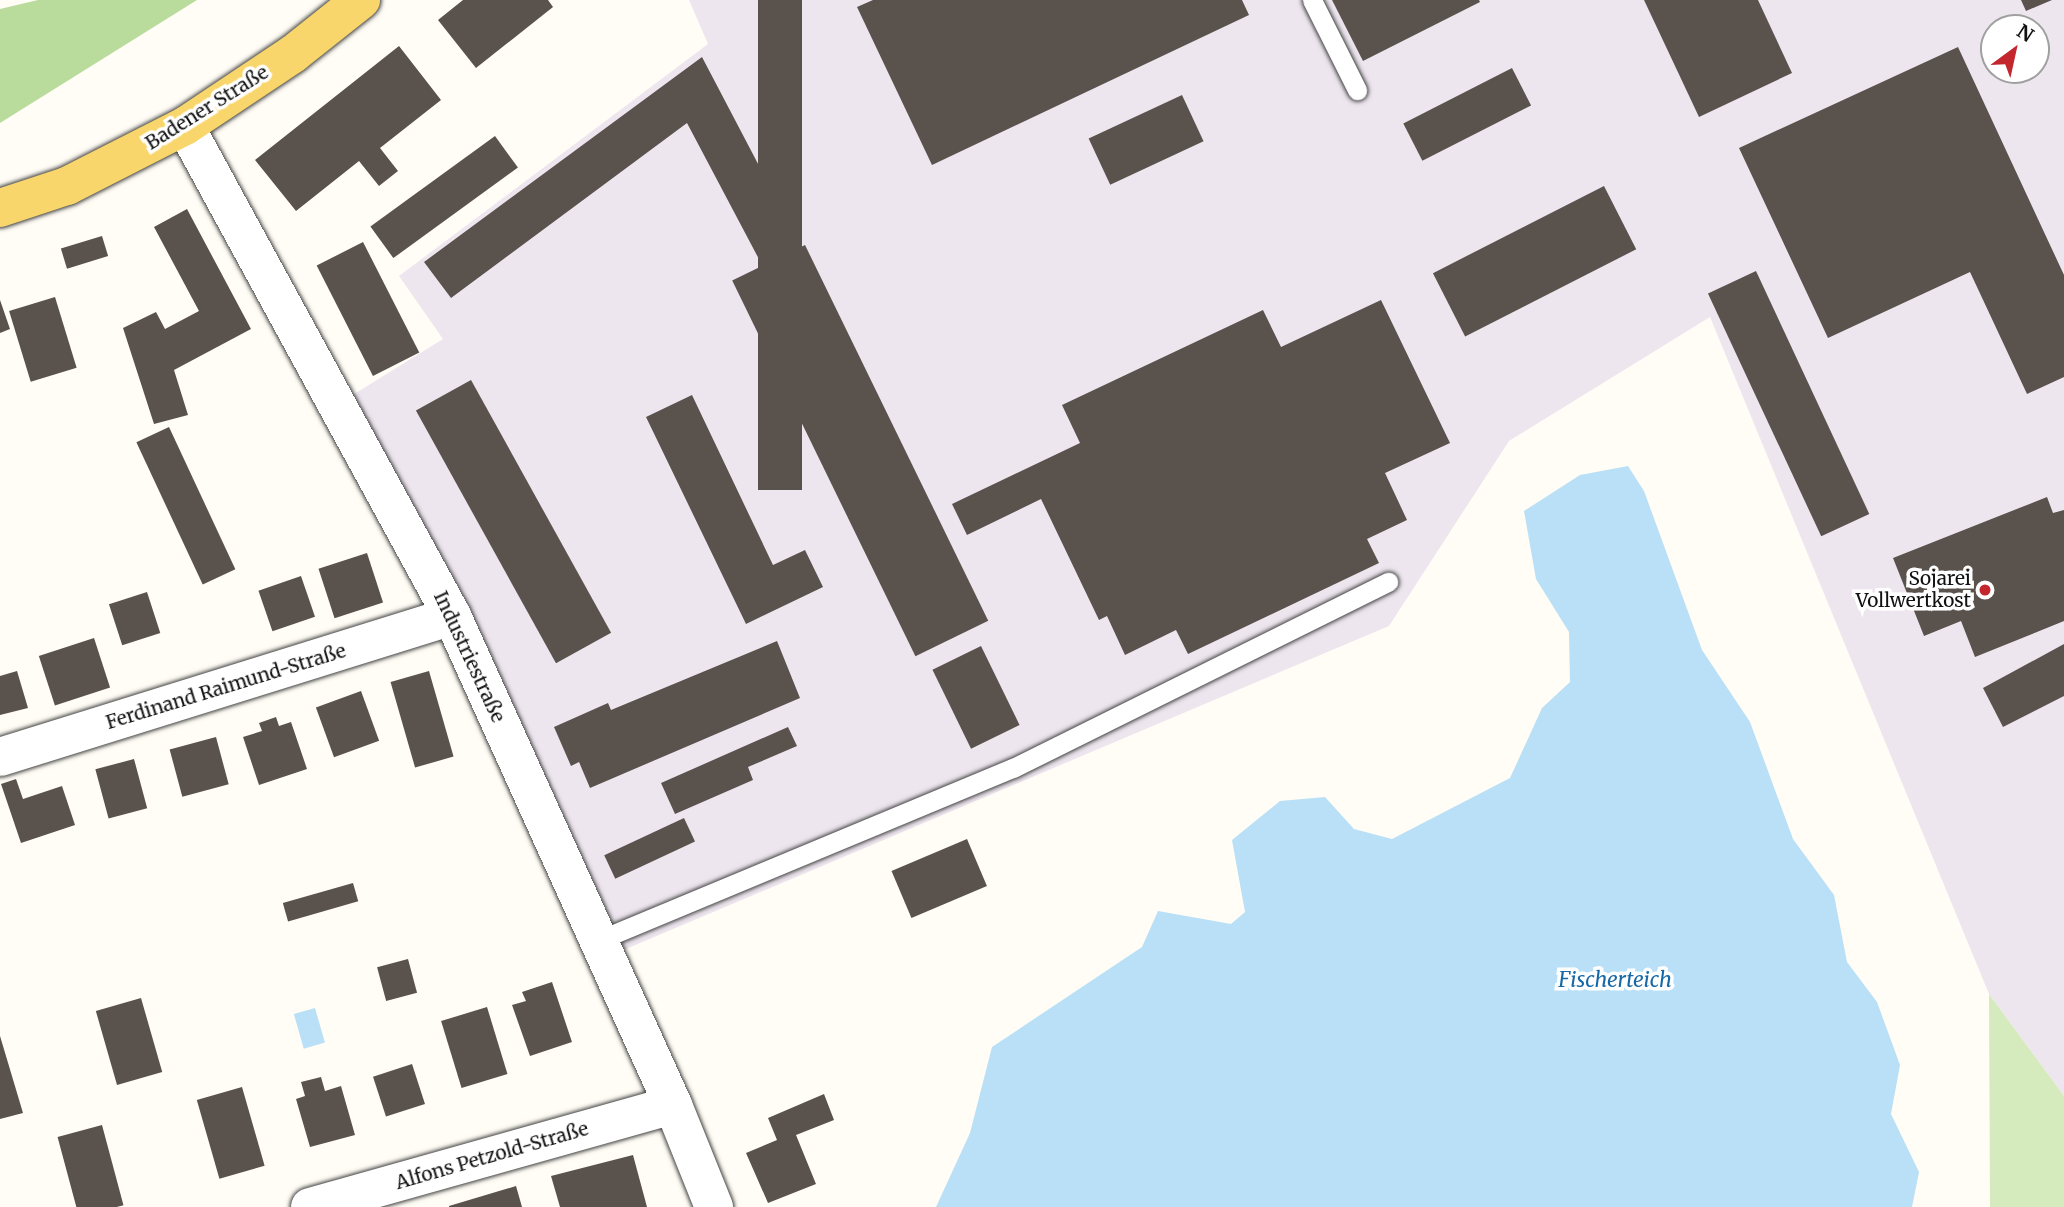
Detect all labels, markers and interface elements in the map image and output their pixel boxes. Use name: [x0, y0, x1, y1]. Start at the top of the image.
north arrow: [1980, 14, 2050, 84]
text: N: [2013, 19, 2038, 47]
street label: Badener Straße: [141, 61, 273, 155]
place label: Sojarei Vollwertkost: [1856, 568, 1971, 612]
marker: Sojarei Vollwertkost: [1977, 582, 1993, 598]
street label: Industriestraße: [429, 588, 509, 726]
street label: Ferdinand Raimund-Straße: [103, 640, 349, 734]
water label: Fischerteich: [1558, 967, 1672, 993]
street label: Alfons Petzold-Straße: [393, 1118, 591, 1194]

